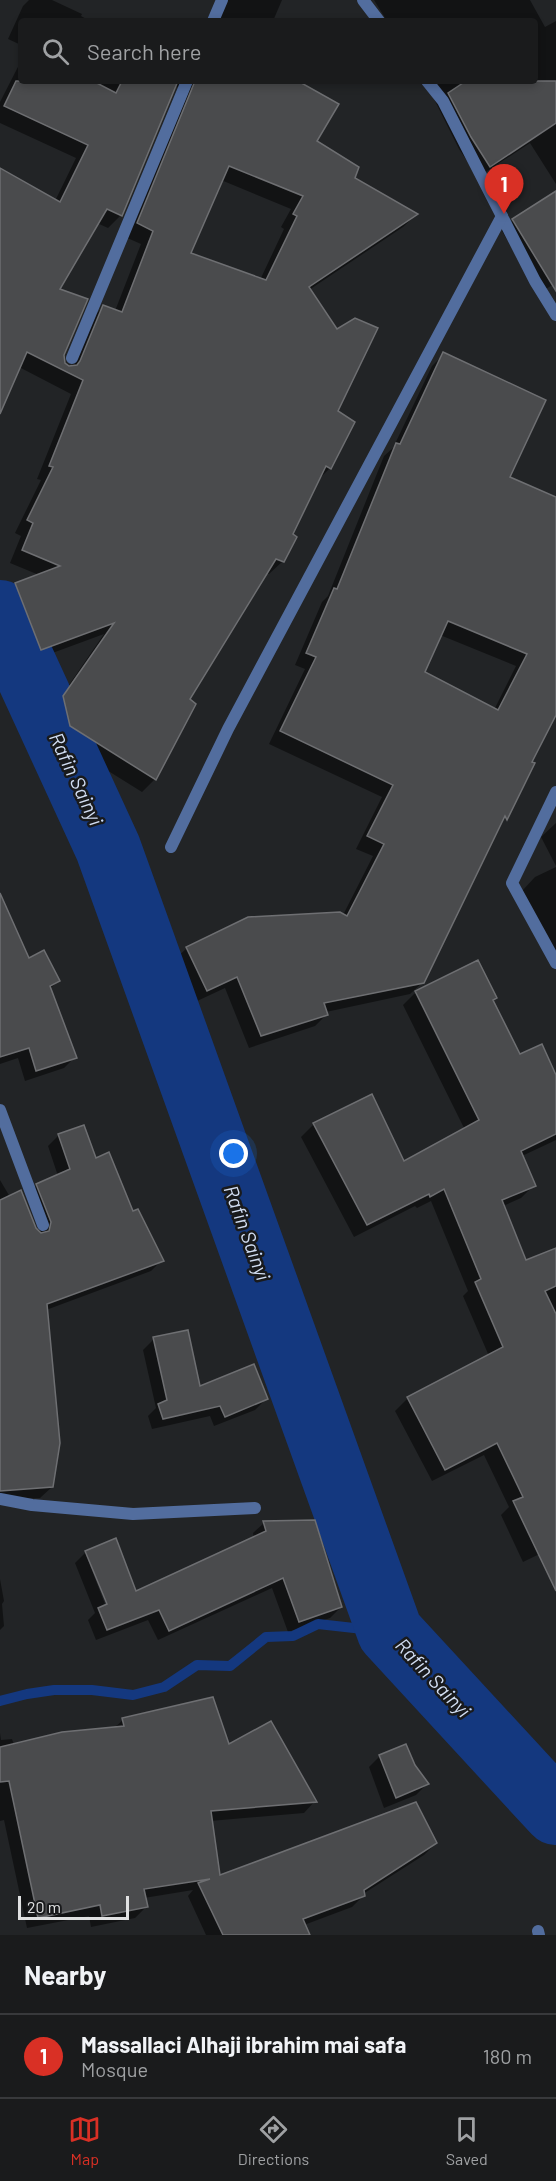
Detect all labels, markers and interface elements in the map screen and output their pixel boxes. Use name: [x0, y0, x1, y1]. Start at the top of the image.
search box: [18, 18, 538, 84]
icon: search: [39, 35, 72, 68]
text: Search here: [87, 38, 201, 64]
pin: 1: [484, 164, 524, 214]
water label: Rafin Sainyi: [45, 728, 109, 829]
your location: [219, 1139, 248, 1168]
water label: Rafin Sainyi: [220, 1182, 276, 1284]
water label: Rafin Sainyi: [391, 1633, 477, 1722]
scale bar: [18, 1893, 129, 1920]
text: 20 m: [27, 1897, 61, 1916]
text: Nearby: [24, 1959, 106, 1990]
text: Massallaci Alhaji ibrahim mai safa: [81, 2031, 406, 2057]
text: 1: [40, 2044, 47, 2068]
text: 180 m: [483, 2044, 532, 2068]
text: Mosque: [81, 2057, 148, 2081]
tab: Map: [68, 2113, 101, 2168]
tab: Directions: [238, 2113, 309, 2168]
tab: Saved: [446, 2113, 488, 2168]

